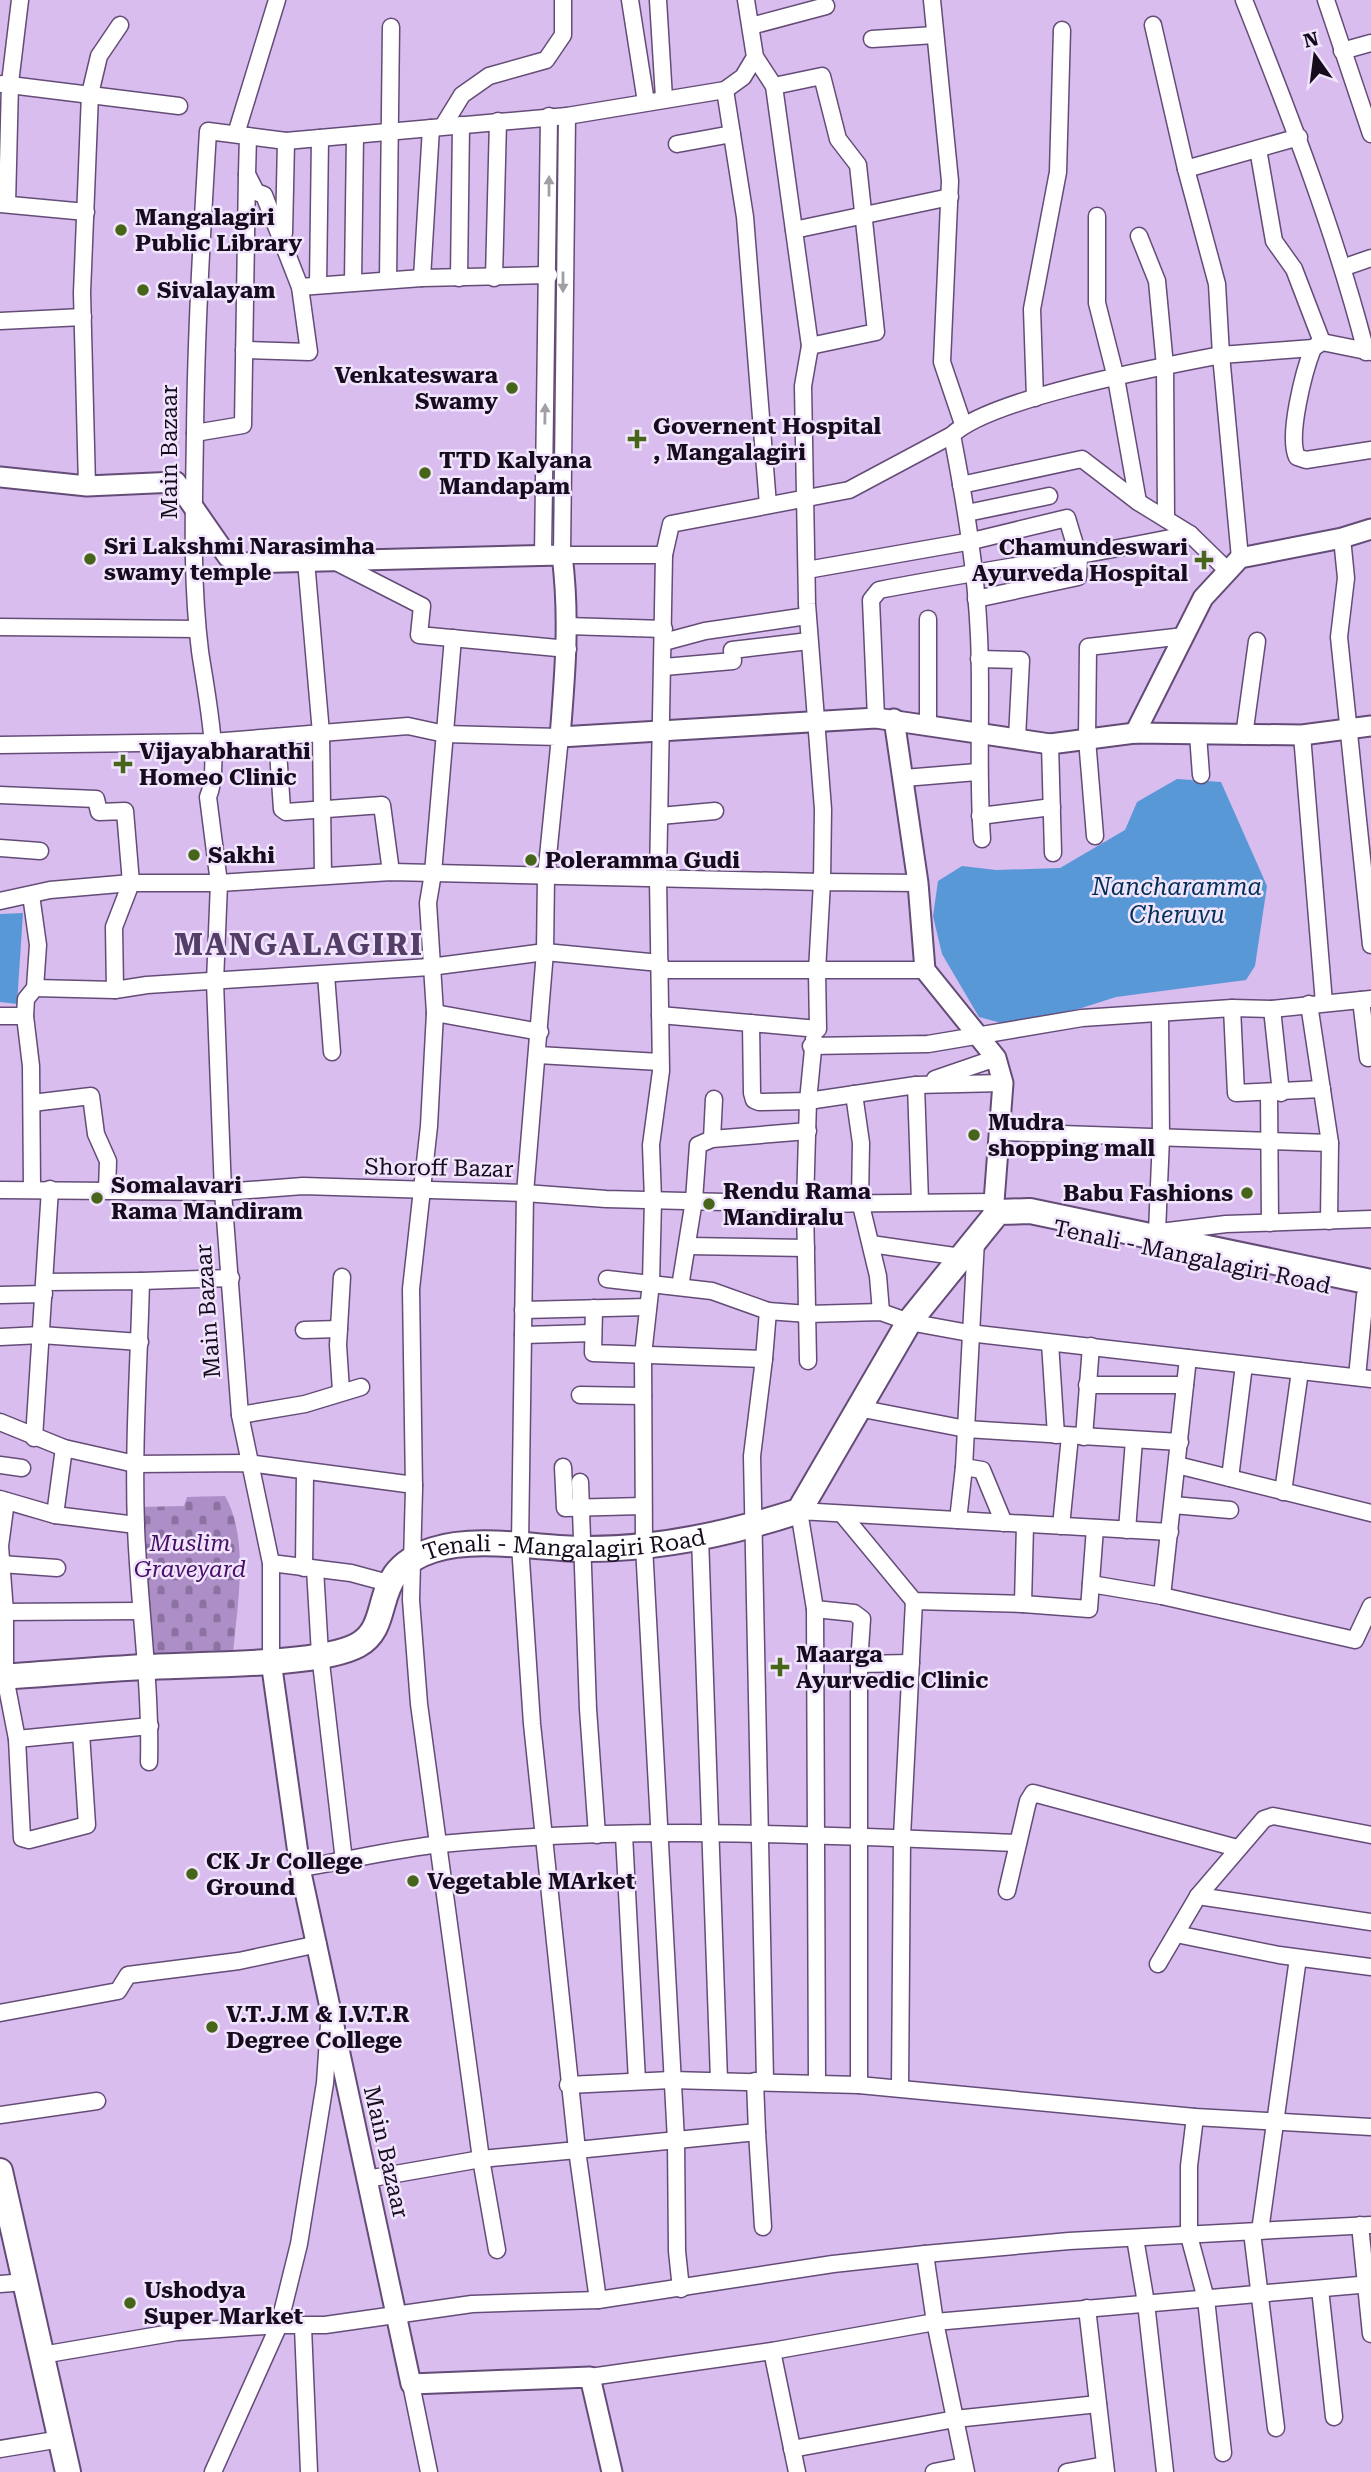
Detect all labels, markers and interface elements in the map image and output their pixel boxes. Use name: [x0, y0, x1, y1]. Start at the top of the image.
north arrow: [1280, 21, 1350, 91]
text: N: [1301, 27, 1321, 53]
one-way arrow: [543, 175, 555, 197]
place label: Mangalagiri Public Library: [135, 204, 302, 257]
marker: Mangalagiri Public Library: [113, 222, 129, 238]
one-way arrow: [557, 271, 569, 293]
place label: Sivalayam: [157, 277, 275, 304]
marker: Sivalayam: [135, 282, 151, 298]
place label: Venkateswara Swamy: [334, 362, 498, 415]
marker: Venkateswara Swamy: [504, 380, 520, 396]
street label: Main Bazaar: [156, 385, 183, 519]
one-way arrow: [539, 402, 551, 424]
place label: Governent Hospital , Mangalagiri: [653, 413, 881, 466]
marker: Governent Hospital , Mangalagiri: [627, 429, 647, 449]
place label: TTD Kalyana Mandapam: [439, 447, 592, 500]
marker: TTD Kalyana Mandapam: [417, 465, 433, 481]
place label: Sri Lakshmi Narasimha swamy temple: [104, 533, 375, 586]
place label: Chamundeswari Ayurveda Hospital: [972, 534, 1188, 587]
marker: Chamundeswari Ayurveda Hospital: [1194, 550, 1214, 570]
marker: Sri Lakshmi Narasimha swamy temple: [82, 551, 98, 567]
place label: Vijayabharathi Homeo Clinic: [139, 738, 311, 791]
marker: Vijayabharathi Homeo Clinic: [113, 754, 133, 774]
place label: Sakhi: [208, 842, 275, 869]
marker: Sakhi: [186, 847, 202, 863]
place label: Poleramma Gudi: [545, 847, 740, 874]
marker: Poleramma Gudi: [523, 852, 539, 868]
water label: Nancharamma Cheruvu: [1091, 873, 1262, 929]
district label: MANGALAGIRI: [174, 927, 424, 962]
place label: Mudra shopping mall: [988, 1109, 1155, 1162]
marker: Mudra shopping mall: [966, 1127, 982, 1143]
street label: Shoroff Bazar: [364, 1153, 514, 1183]
place label: Somalavari Rama Mandiram: [111, 1172, 303, 1225]
place label: Rendu Rama Mandiralu: [723, 1178, 872, 1231]
place label: Babu Fashions: [1063, 1180, 1233, 1207]
marker: Babu Fashions: [1239, 1185, 1255, 1201]
marker: Somalavari Rama Mandiram: [89, 1190, 105, 1206]
marker: Rendu Rama Mandiralu: [701, 1196, 717, 1212]
street label: Tenali - Mangalagiri Road: [1051, 1214, 1334, 1300]
street label: Main Bazaar: [190, 1243, 226, 1379]
street label: Tenali - Mangalagiri Road: [419, 1523, 708, 1566]
park label: Muslim Graveyard: [134, 1530, 246, 1583]
place label: Maarga Ayurvedic Clinic: [796, 1641, 988, 1694]
marker: Maarga Ayurvedic Clinic: [770, 1657, 790, 1677]
place label: CK Jr College Ground: [206, 1848, 363, 1901]
marker: CK Jr College Ground: [184, 1866, 200, 1882]
place label: Vegetable MArket: [427, 1868, 635, 1895]
marker: Vegetable MArket: [405, 1873, 421, 1889]
place label: V.T.J.M & I.V.T.R Degree College: [226, 2001, 410, 2054]
marker: V.T.J.M & I.V.T.R Degree College: [204, 2019, 220, 2035]
street label: Main Bazaar: [358, 2083, 414, 2221]
place label: Ushodya Super Market: [144, 2277, 303, 2330]
marker: Ushodya Super Market: [122, 2295, 138, 2311]

